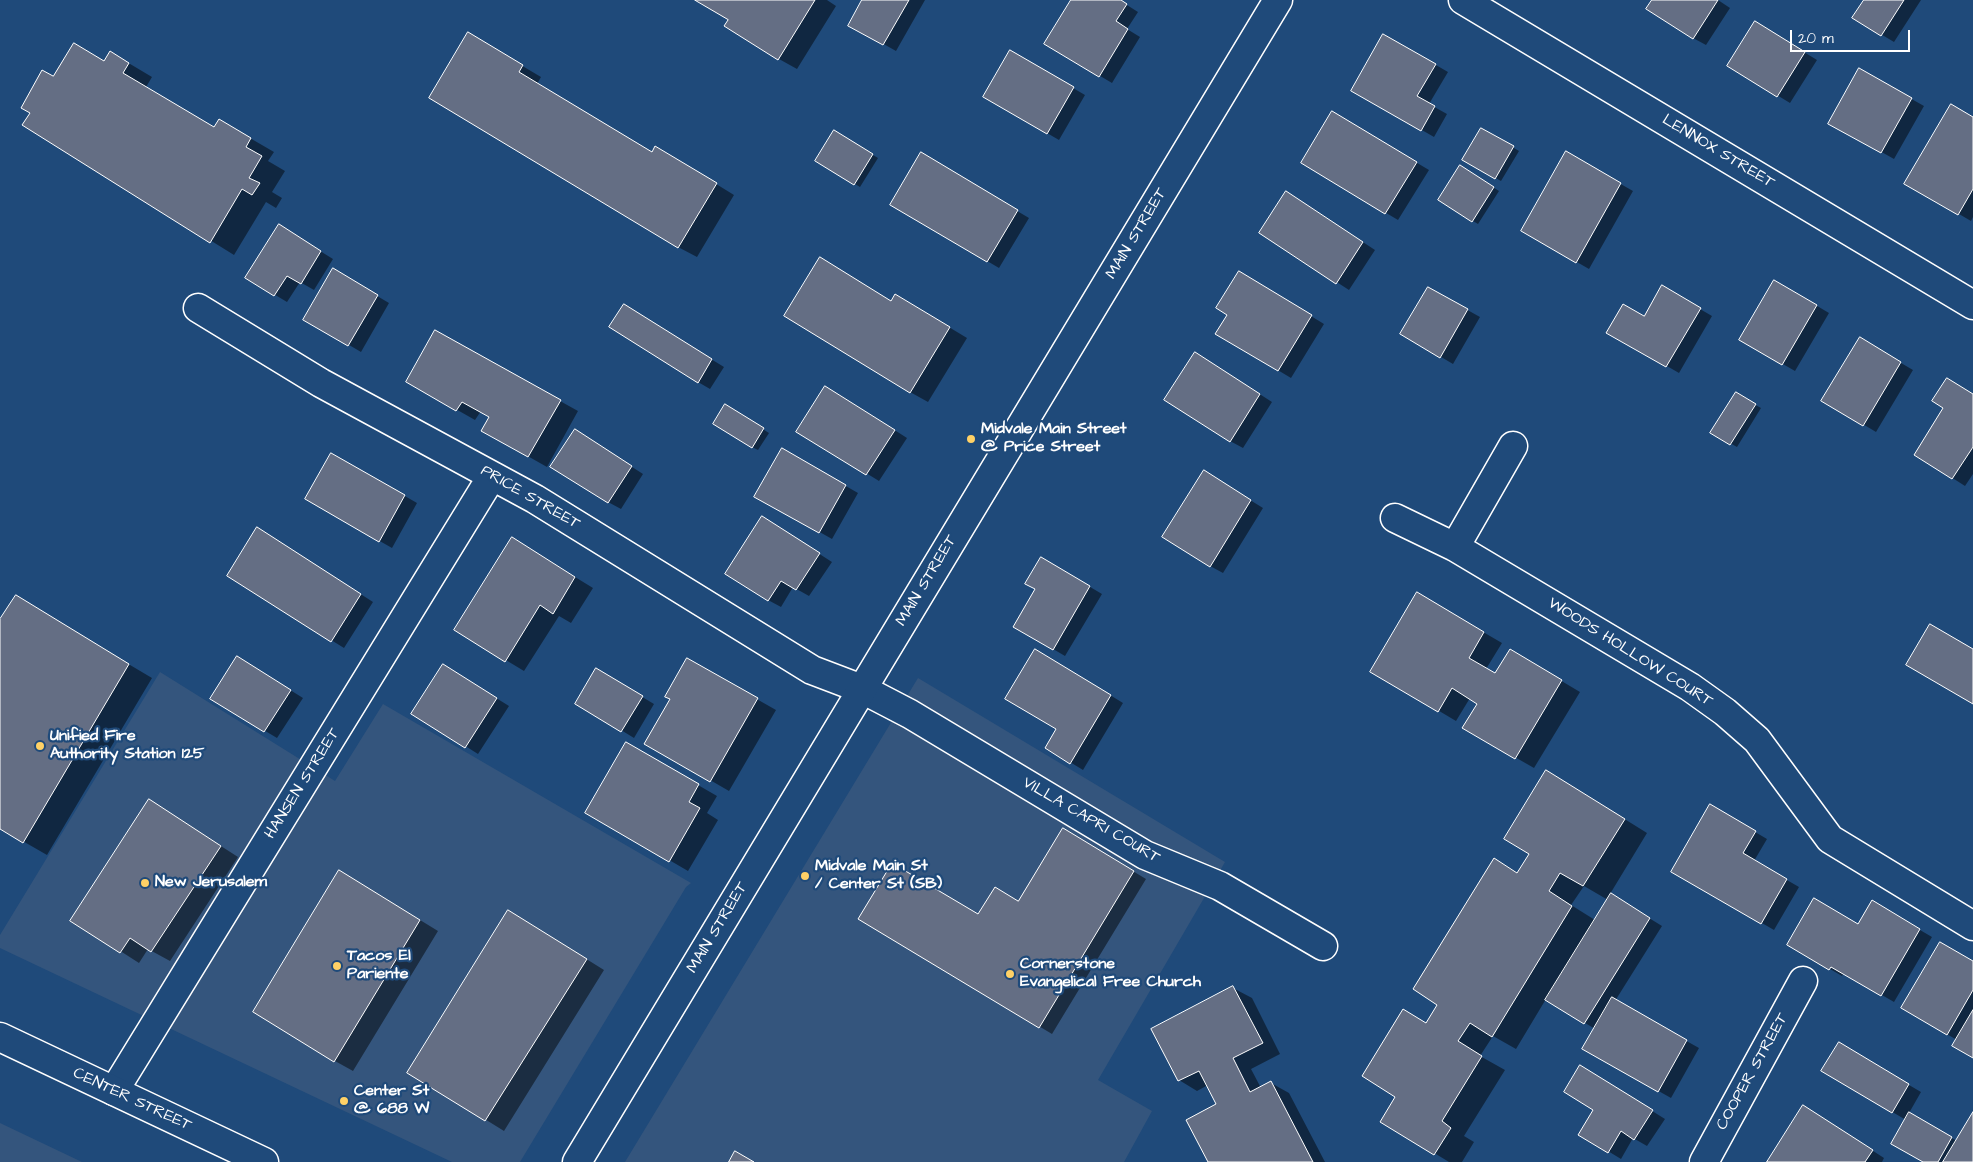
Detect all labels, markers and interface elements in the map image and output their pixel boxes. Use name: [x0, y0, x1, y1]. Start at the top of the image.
scale bar: [1793, 20, 1913, 52]
text: 20 m: [1798, 28, 1834, 49]
street label: LENNOX STREET: [1658, 111, 1778, 193]
street label: MAIN STREET: [1102, 185, 1172, 283]
place label: Midvale Main Street @ Price Street: [981, 420, 1126, 458]
marker: Midvale Main Street @ Price Street: [965, 433, 977, 445]
street label: PRICE STREET: [477, 462, 583, 534]
street label: MAIN STREET: [892, 532, 962, 630]
street label: WOODS HOLLOW COURT: [1544, 594, 1716, 712]
street label: HANSEN STREET: [261, 725, 345, 843]
place label: Unified Fire Authority Station 125: [50, 727, 204, 765]
marker: Unified Fire Authority Station 125: [34, 740, 46, 752]
street label: VILLA CAPRI COURT: [1019, 774, 1163, 868]
place label: Midvale Main St / Center St (SB): [815, 857, 942, 895]
marker: Midvale Main St / Center St (SB): [799, 870, 811, 882]
place label: New Jerusalem: [155, 873, 267, 893]
marker: New Jerusalem: [139, 877, 151, 889]
street label: MAIN STREET: [683, 879, 753, 977]
place label: Tacos El Pariente: [347, 947, 411, 985]
place label: Cornerstone Evangelical Free Church: [1020, 955, 1201, 993]
marker: Tacos El Pariente: [331, 960, 343, 972]
marker: Cornerstone Evangelical Free Church: [1004, 968, 1016, 980]
street label: COOPER STREET: [1713, 1010, 1793, 1134]
street label: CENTER STREET: [70, 1064, 194, 1136]
place label: Center St @ 688 W: [354, 1082, 429, 1120]
marker: Center St @ 688 W: [338, 1095, 350, 1107]

